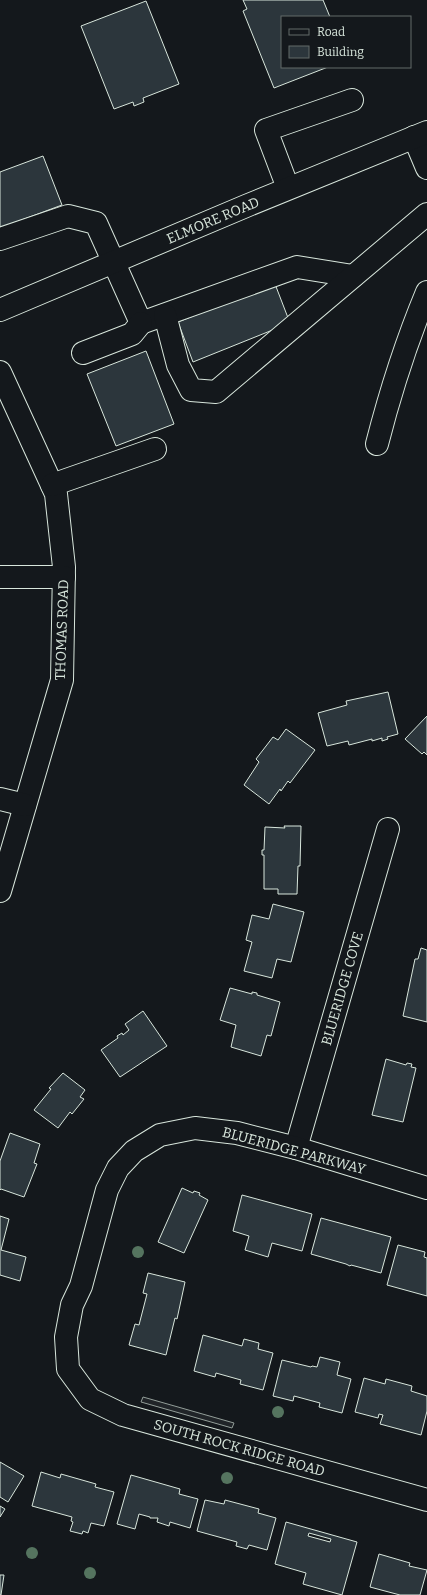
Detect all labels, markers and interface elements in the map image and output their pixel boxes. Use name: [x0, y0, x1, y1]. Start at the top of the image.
legend: [281, 16, 411, 68]
text: Road: [317, 25, 345, 39]
text: Building: [317, 45, 364, 59]
street label: ELMORE ROAD: [164, 193, 262, 247]
street label: THOMAS ROAD: [52, 579, 72, 681]
street label: BLUERIDGE COVE: [318, 930, 366, 1047]
street label: BLUERIDGE PARKWAY: [221, 1124, 367, 1178]
street label: SOUTH ROCK RIDGE ROAD: [152, 1415, 327, 1480]

